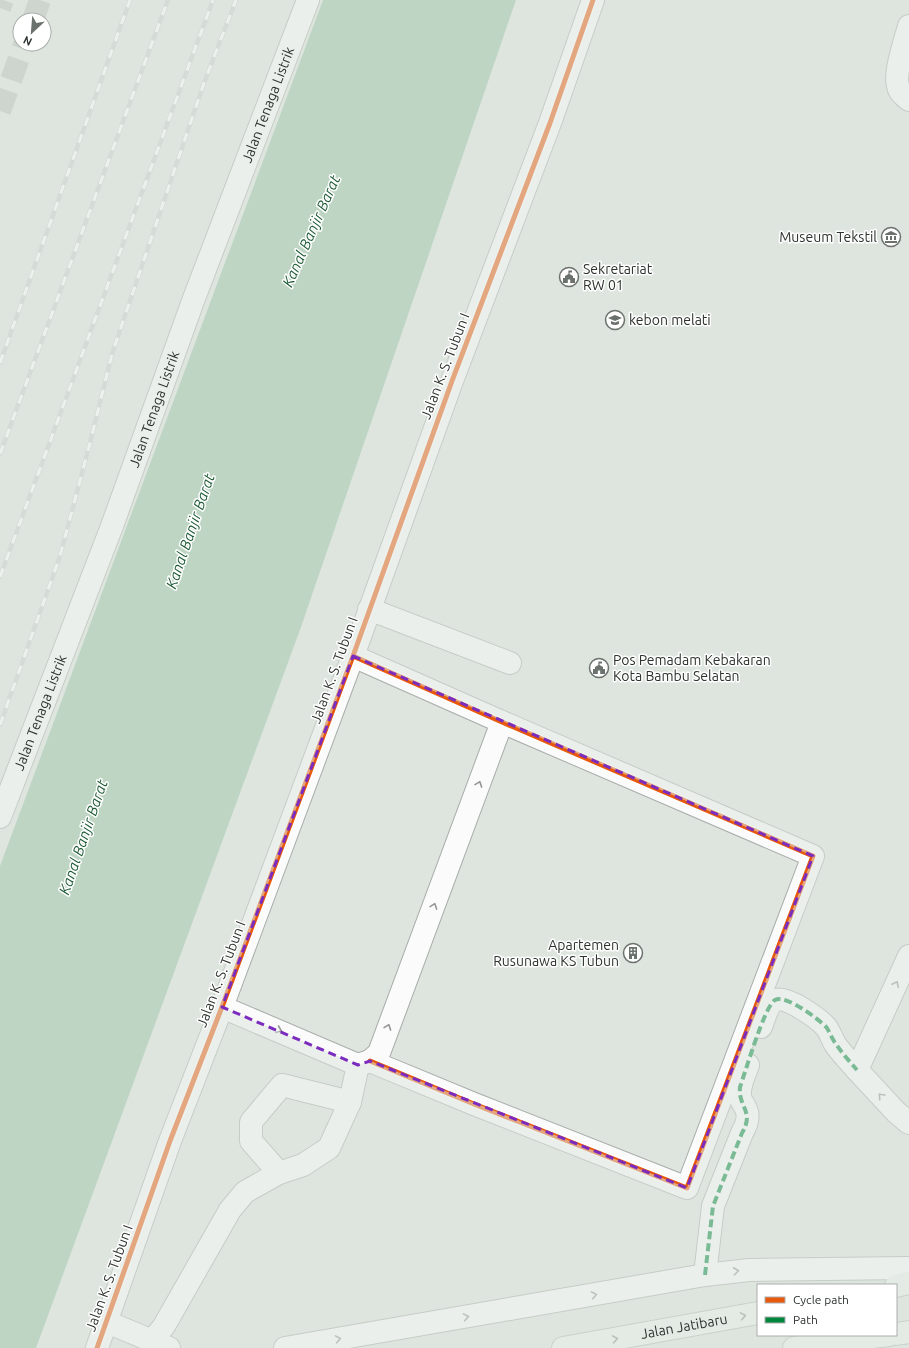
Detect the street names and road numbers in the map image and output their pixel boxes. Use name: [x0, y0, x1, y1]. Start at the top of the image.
street label: Jalan Tenaga Listrik: [239, 45, 297, 165]
street label: Jalan K. S. Tubun I: [417, 311, 473, 421]
street label: Jalan Tenaga Listrik: [126, 349, 182, 470]
street label: Jalan K. S. Tubun I: [307, 615, 361, 725]
street label: Jalan Tenaga Listrik: [11, 652, 70, 773]
street label: Jalan K. S. Tubun I: [193, 919, 249, 1029]
street label: Jalan K. S. Tubun I: [82, 1223, 136, 1333]
street label: Jalan Jatibaru: [639, 1311, 729, 1342]

